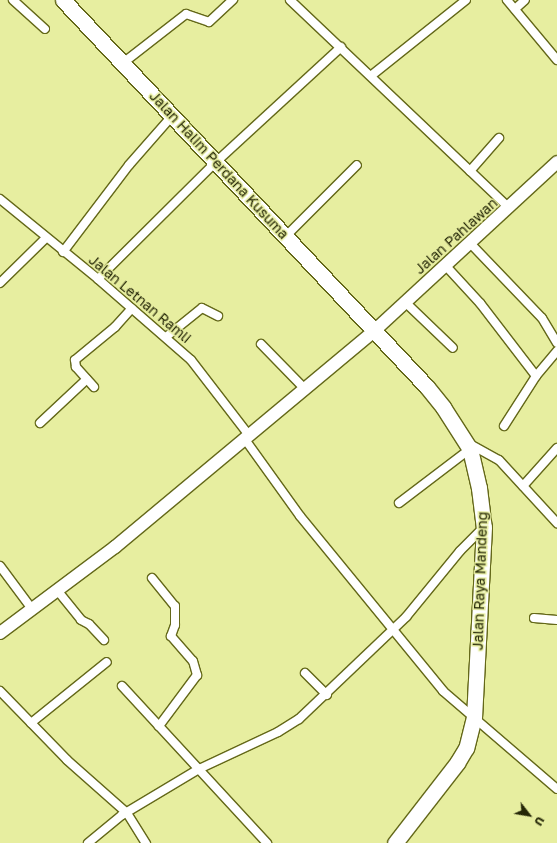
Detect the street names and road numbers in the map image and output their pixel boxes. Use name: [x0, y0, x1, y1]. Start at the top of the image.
street label: Jalan Halim Perdana Kusuma: [146, 88, 292, 242]
street label: Jalan Pahlawan: [411, 194, 501, 278]
street label: Jalan Letnan Ramli: [85, 251, 195, 347]
street label: Jalan Raya Mandeng: [469, 511, 491, 651]

